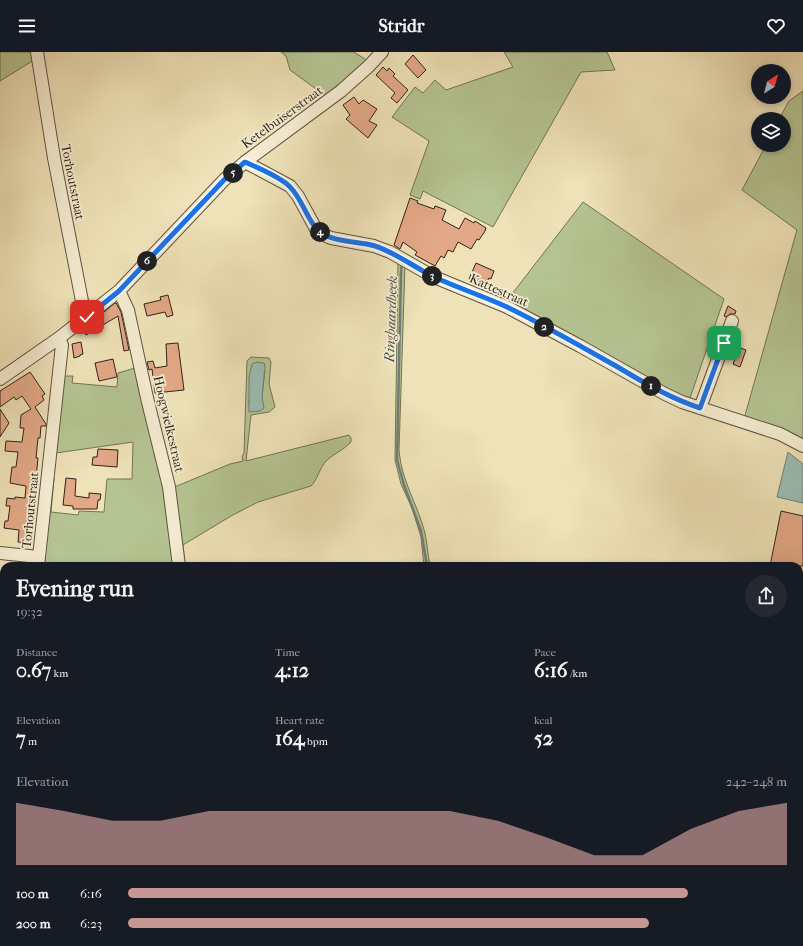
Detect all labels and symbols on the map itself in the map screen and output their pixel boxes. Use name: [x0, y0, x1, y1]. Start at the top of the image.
north arrow: [751, 64, 791, 104]
street label: Ketelbuiserstraat: [239, 82, 326, 151]
street label: Torhoutstraat: [58, 143, 88, 221]
pin: 5: [223, 163, 243, 183]
pin: 4: [310, 222, 330, 242]
pin: 6: [137, 251, 157, 271]
pin: 3: [422, 266, 442, 286]
street label: Kattestraat: [467, 270, 531, 310]
water label: Ringbaardbeek: [381, 275, 401, 364]
pin: [70, 300, 104, 334]
pin: 2: [534, 317, 554, 337]
pin: [707, 326, 741, 360]
street label: Hoogwielkestraat: [151, 374, 187, 474]
pin: 1: [641, 376, 661, 396]
street label: Torhoutstraat: [19, 471, 42, 549]

